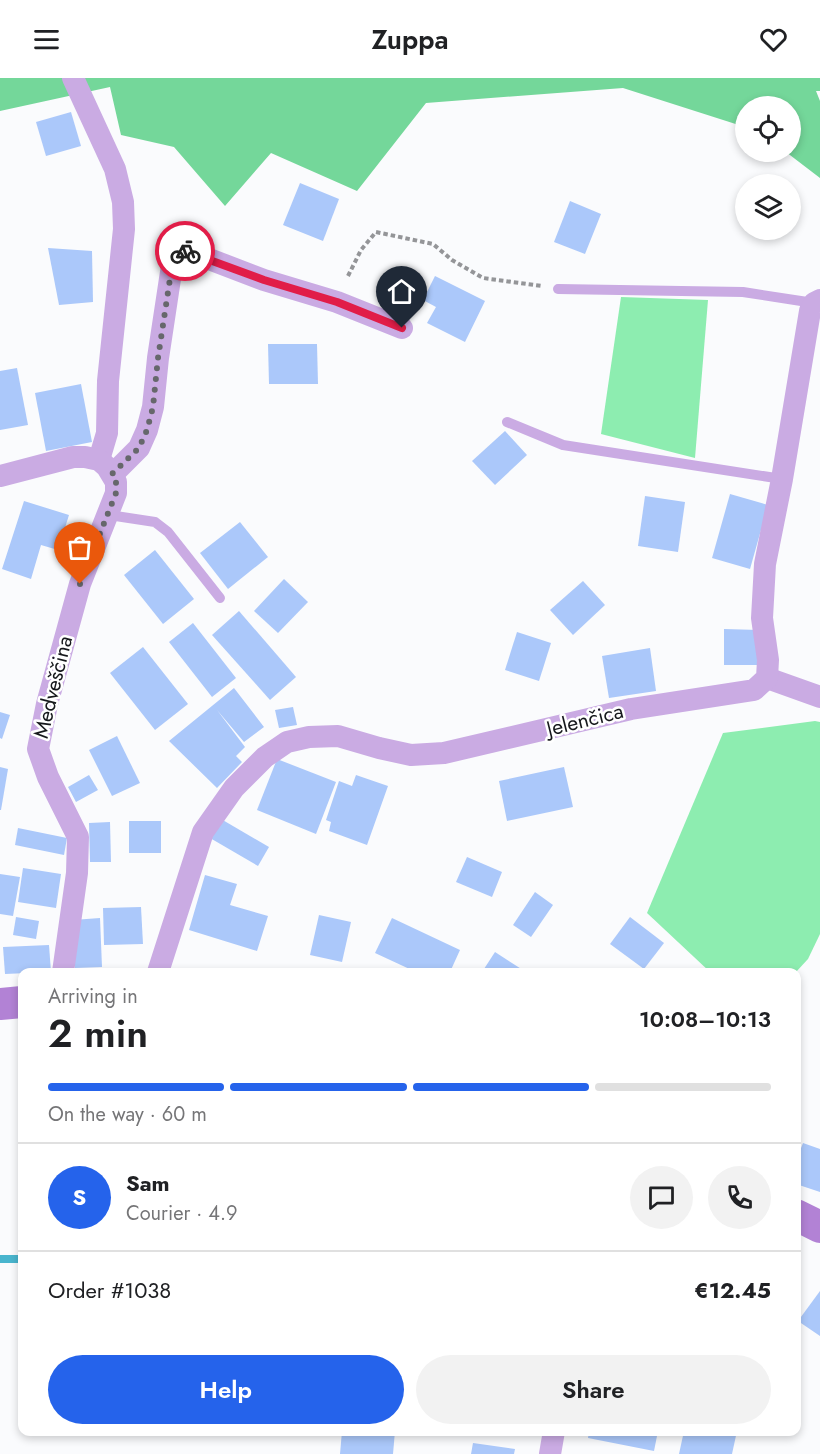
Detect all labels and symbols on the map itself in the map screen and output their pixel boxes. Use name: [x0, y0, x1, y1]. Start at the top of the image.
courier: [155, 221, 215, 281]
pin: [376, 266, 427, 328]
pin: [54, 522, 105, 584]
street label: Medveščina: [26, 633, 80, 741]
street label: Jelenčica: [541, 696, 627, 745]

